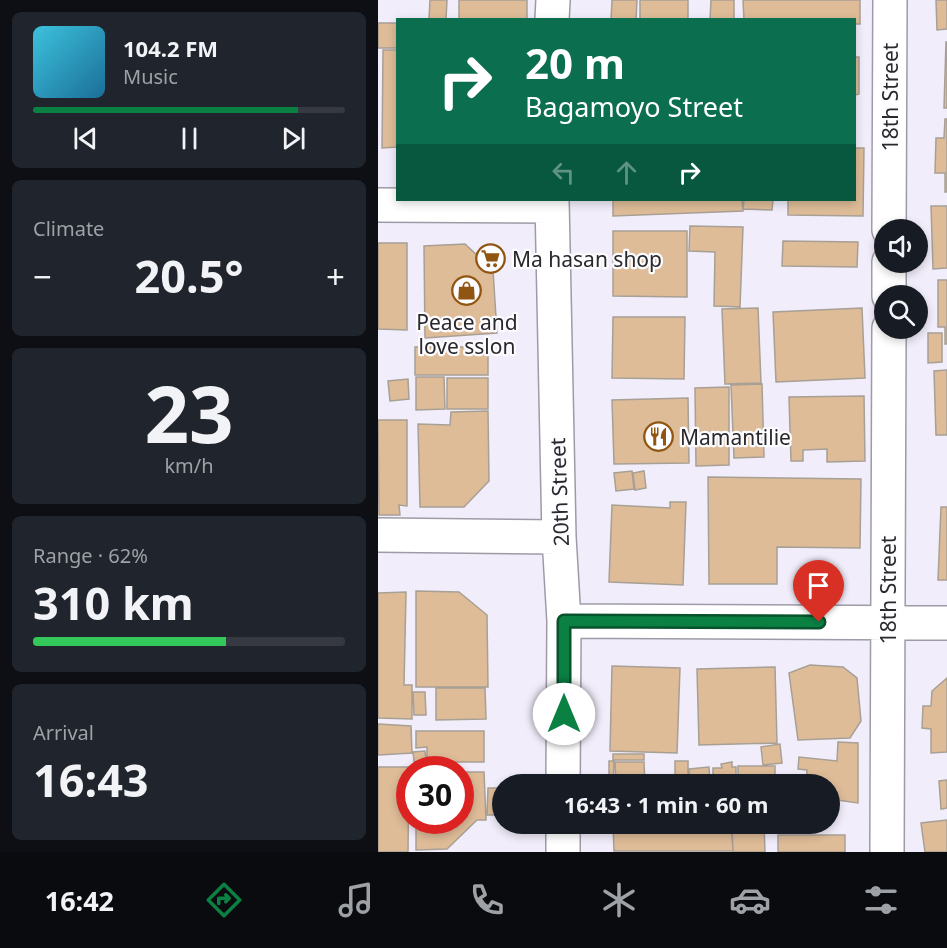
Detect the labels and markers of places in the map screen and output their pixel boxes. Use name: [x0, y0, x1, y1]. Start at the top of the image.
supermarket icon: Ma hasan shop: [475, 243, 507, 275]
place label: Ma hasan shop: [512, 245, 662, 273]
shop icon: Peace and love sslon: [451, 275, 483, 307]
place label: Peace and love sslon: [416, 308, 518, 360]
restaurant icon: Mamantilie: [643, 421, 675, 453]
place label: Mamantilie: [680, 423, 791, 451]
pin: [793, 560, 844, 622]

